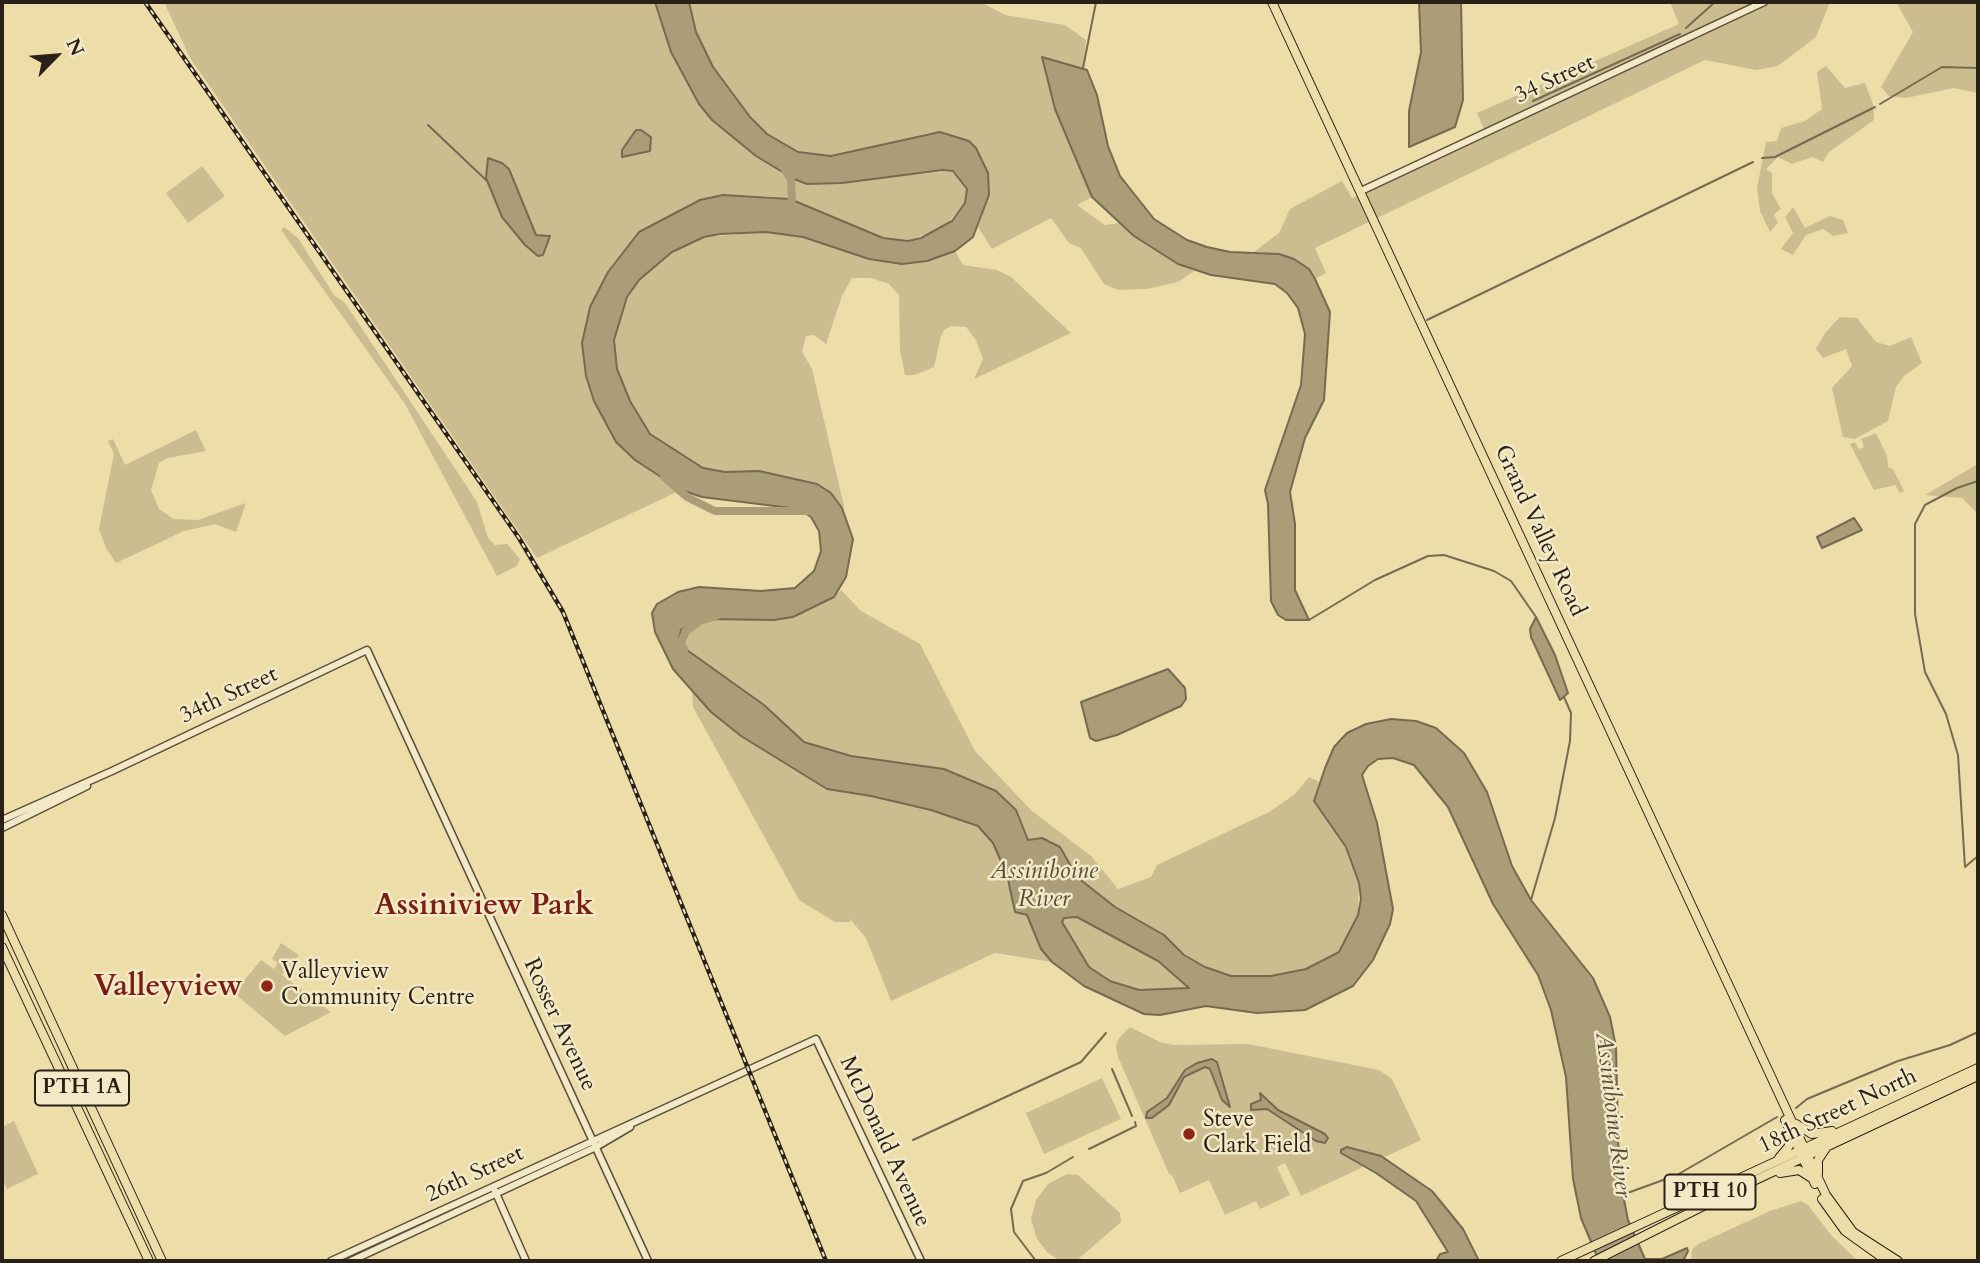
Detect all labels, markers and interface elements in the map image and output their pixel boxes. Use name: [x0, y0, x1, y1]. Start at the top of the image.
north arrow: [21, 21, 91, 91]
text: N: [60, 34, 90, 60]
street label: 34 Street: [1511, 50, 1599, 110]
street label: Grand Valley Road: [1487, 441, 1591, 621]
street label: 34th Street: [176, 661, 282, 731]
water label: Assiniboine River: [990, 858, 1098, 914]
district label: Assiniview Park: [374, 889, 594, 925]
street label: Rosser Avenue: [516, 954, 602, 1096]
place label: Valleyview Community Centre: [281, 959, 475, 1013]
district label: Valleyview: [93, 970, 243, 1006]
marker: Valleyview Community Centre: [259, 978, 275, 994]
water label: Assiniboine River: [1588, 1031, 1636, 1199]
street label: McDonald Avenue: [832, 1052, 936, 1232]
street label: 18th Street North: [1754, 1063, 1922, 1161]
road number: PTH 1A: [35, 1070, 129, 1106]
place label: Steve Clark Field: [1203, 1107, 1311, 1161]
marker: Steve Clark Field: [1181, 1126, 1197, 1142]
street label: 26th Street: [422, 1140, 528, 1210]
road number: PTH 10: [1664, 1174, 1756, 1210]

